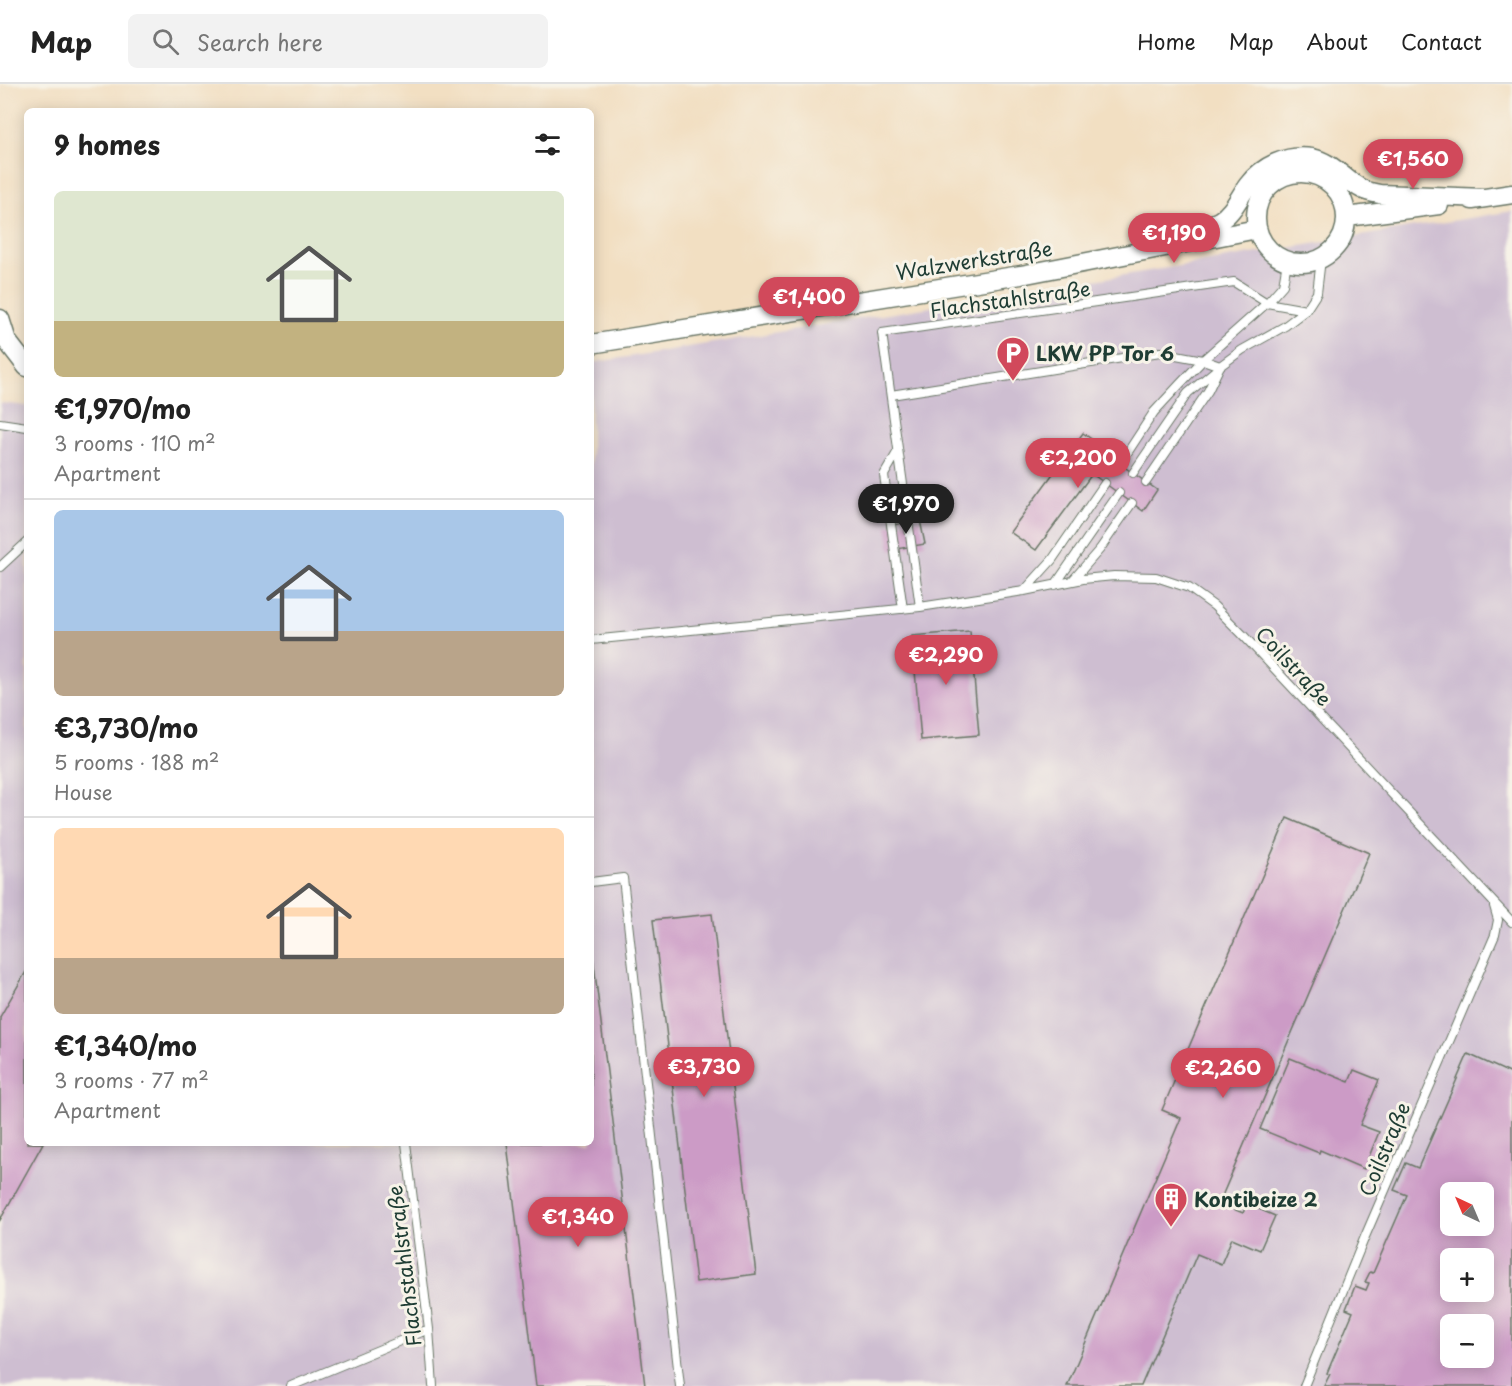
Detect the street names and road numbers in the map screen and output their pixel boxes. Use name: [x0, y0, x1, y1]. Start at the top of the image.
street label: Walzwerkstraße: [894, 233, 1054, 287]
street label: Flachstahlstraße: [928, 273, 1092, 325]
street label: Coilstraße: [1249, 619, 1339, 713]
street label: Coilstraße: [1351, 1097, 1417, 1201]
street label: Flachstahlstraße: [379, 1184, 429, 1348]

